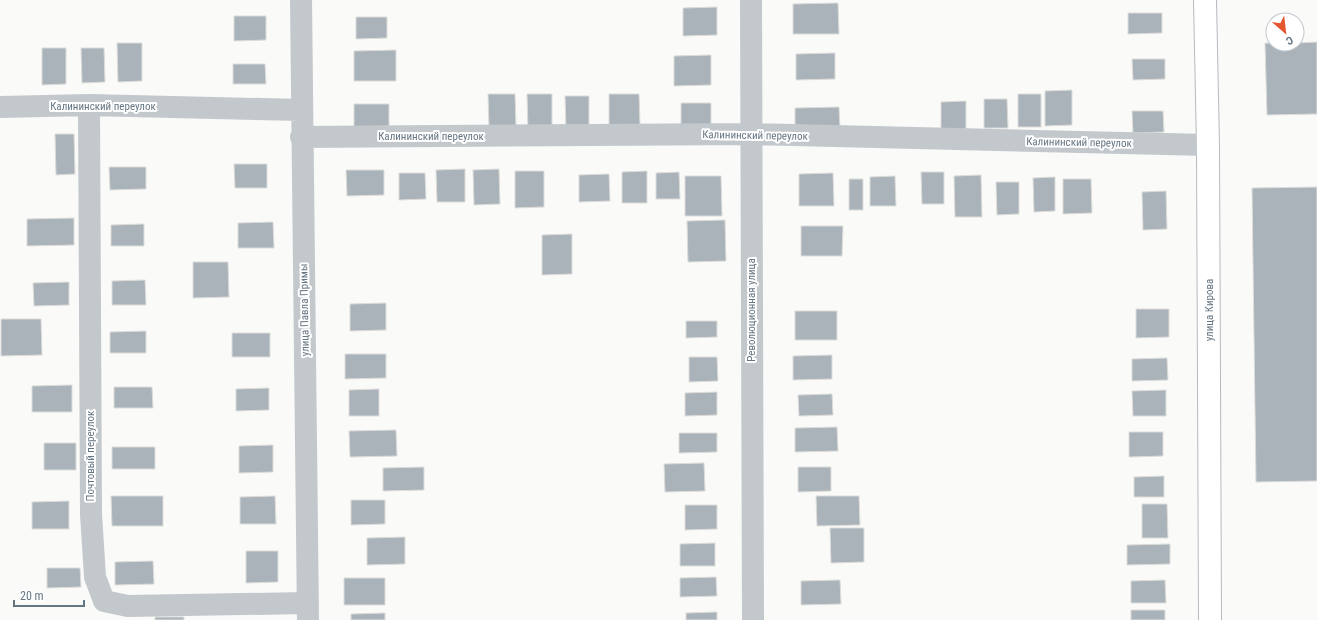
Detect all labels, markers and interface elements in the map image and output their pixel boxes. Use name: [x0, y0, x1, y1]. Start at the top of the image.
north arrow: [1265, 12, 1305, 52]
text: С: [1284, 33, 1295, 48]
street label: Калининский переулок: [50, 100, 157, 113]
street label: Калининский переулок: [702, 128, 809, 143]
street label: Калининский переулок: [378, 130, 485, 143]
street label: Калининский переулок: [1026, 135, 1133, 150]
street label: Революционная улица: [745, 258, 758, 362]
street label: улица Павла Примы: [297, 264, 312, 356]
street label: улица Кирова: [1203, 279, 1216, 341]
street label: Почтовый переулок: [84, 410, 97, 501]
scale bar: [14, 582, 84, 608]
text: 20 m: [20, 589, 44, 603]

